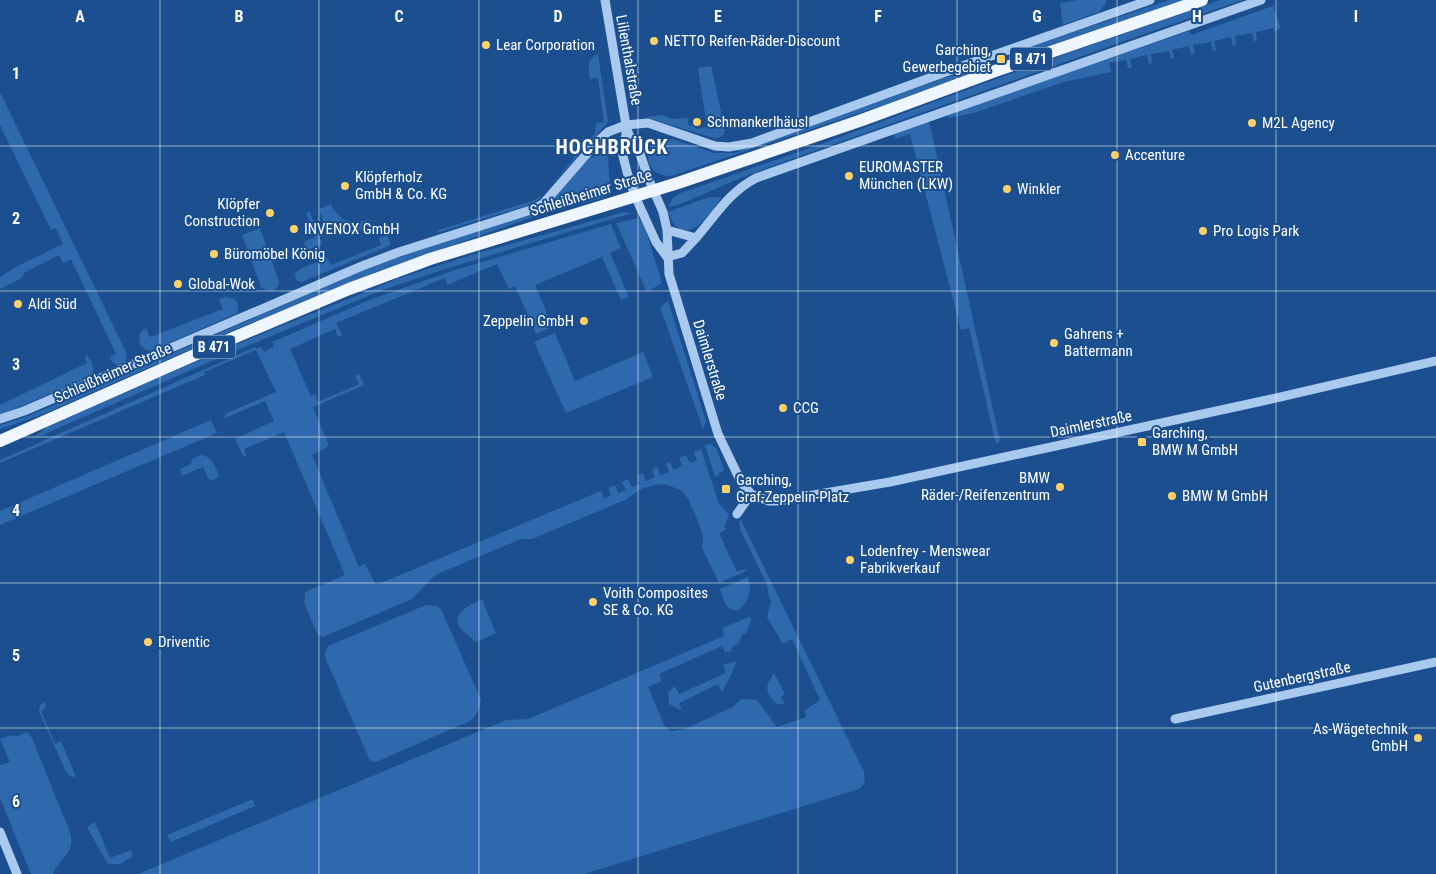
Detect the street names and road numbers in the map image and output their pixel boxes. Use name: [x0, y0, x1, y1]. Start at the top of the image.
street label: Lilienthalstraße: [612, 13, 646, 107]
road number: B 471: [1010, 48, 1052, 70]
street label: Schleißheimer Straße: [528, 166, 654, 220]
street label: Daimlerstraße: [689, 318, 731, 402]
road number: B 471: [193, 336, 235, 358]
street label: Schleißheimer Straße: [52, 339, 174, 407]
street label: Daimlerstraße: [1048, 407, 1134, 441]
street label: Gutenbergstraße: [1252, 658, 1352, 696]

